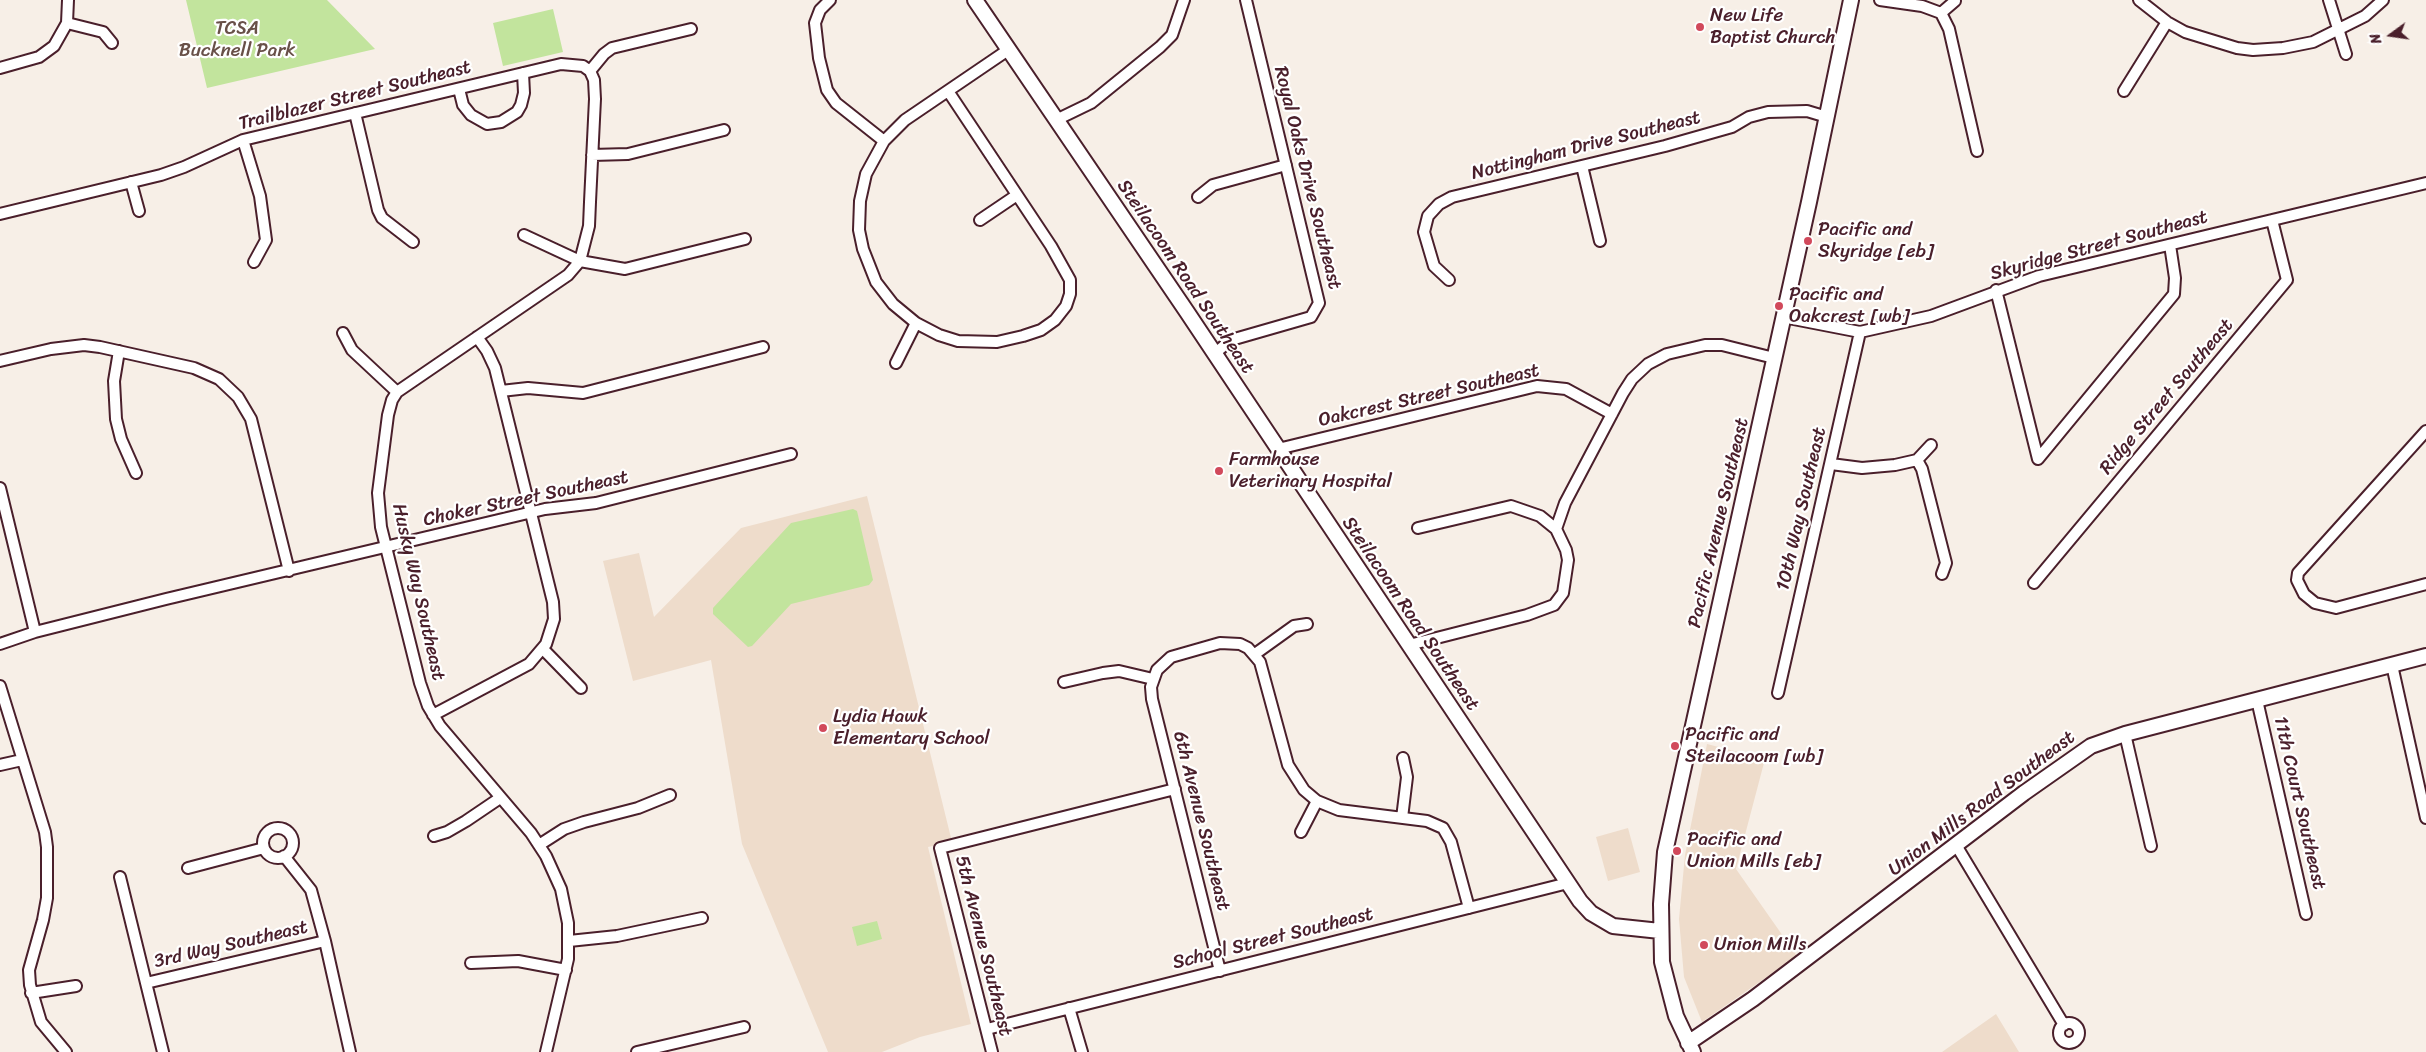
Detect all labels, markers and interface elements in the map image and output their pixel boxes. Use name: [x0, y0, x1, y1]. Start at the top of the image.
place label: New Life Baptist Church: [1710, 5, 1835, 49]
north arrow: [2366, 10, 2416, 60]
park label: TCSA Bucknell Park: [179, 18, 295, 62]
marker: New Life Baptist Church: [1694, 21, 1706, 33]
text: N: [2363, 31, 2389, 46]
street label: Trailblazer Street Southeast: [237, 56, 473, 136]
street label: Royal Oaks Drive Southeast: [1268, 64, 1346, 292]
street label: Nottingham Drive Southeast: [1469, 106, 1703, 186]
street label: Steilacoom Road Southeast: [1112, 176, 1258, 378]
street label: Skyridge Street Southeast: [1988, 206, 2210, 286]
place label: Pacific and Skyridge [eb]: [1818, 219, 1934, 263]
marker: Pacific and Skyridge [eb]: [1802, 235, 1814, 247]
place label: Pacific and Oakcrest [wb]: [1789, 284, 1910, 328]
marker: Pacific and Oakcrest [wb]: [1773, 300, 1785, 312]
street label: Ridge Street Southeast: [2095, 315, 2239, 479]
street label: Oakcrest Street Southeast: [1316, 359, 1542, 433]
street label: Pacific Avenue Southeast: [1684, 416, 1754, 630]
street label: 10th Way Southeast: [1772, 425, 1832, 593]
place label: Farmhouse Veterinary Hospital: [1229, 449, 1392, 493]
marker: Farmhouse Veterinary Hospital: [1213, 465, 1225, 477]
street label: Choker Street Southeast: [421, 466, 631, 532]
street label: Husky Way Southeast: [387, 501, 449, 683]
street label: Steilacoom Road Southeast: [1337, 513, 1483, 715]
place label: Lydia Hawk Elementary School: [833, 706, 990, 750]
street label: 11th Court Southeast: [2268, 714, 2330, 892]
marker: Lydia Hawk Elementary School: [817, 722, 829, 734]
place label: Pacific and Steilacoom [wb]: [1685, 724, 1824, 768]
street label: Union Mills Road Southeast: [1884, 726, 2080, 882]
street label: 6th Avenue Southeast: [1168, 729, 1234, 913]
marker: Pacific and Steilacoom [wb]: [1669, 740, 1681, 752]
place label: Pacific and Union Mills [eb]: [1687, 829, 1821, 873]
marker: Pacific and Union Mills [eb]: [1671, 845, 1683, 857]
street label: 5th Avenue Southeast: [950, 853, 1016, 1039]
street label: School Street Southeast: [1170, 903, 1376, 975]
street label: 3rd Way Southeast: [152, 916, 310, 974]
place label: Union Mills: [1714, 934, 1806, 956]
marker: Union Mills: [1698, 939, 1710, 951]

